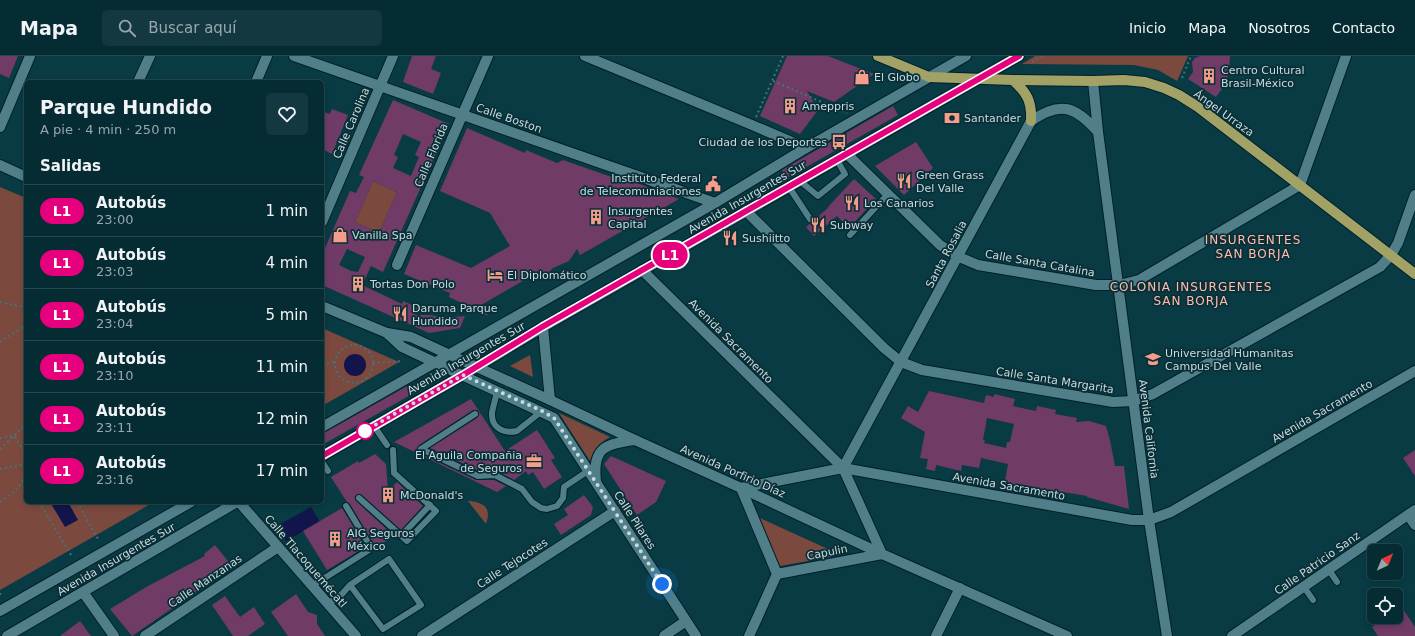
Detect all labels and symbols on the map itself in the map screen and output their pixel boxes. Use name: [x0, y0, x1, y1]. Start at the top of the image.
place label: Centro Cultural Brasil-México: [1221, 64, 1305, 90]
building icon: Centro Cultural Brasil-México: [1200, 67, 1218, 85]
shop icon: El Globo: [853, 68, 871, 86]
place label: El Globo: [874, 71, 920, 84]
street label: Calle Carolina: [331, 86, 372, 161]
street label: Ángel Urraza: [1191, 87, 1256, 140]
building icon: Ameppris: [781, 97, 799, 115]
place label: Ameppris: [802, 100, 855, 113]
street label: Calle Boston: [474, 101, 544, 136]
bank icon: Santander: [943, 109, 961, 127]
place label: Santander: [964, 112, 1021, 125]
street label: Calle Florida: [412, 121, 451, 189]
bus stop icon: Ciudad de los Deportes: [830, 133, 848, 151]
place label: Ciudad de los Deportes: [699, 136, 827, 149]
street label: Avenida Insurgentes Sur: [686, 158, 809, 237]
place label: Green Grass Del Valle: [916, 169, 984, 195]
place label: Instituto Federal de Telecomuniaciones: [580, 172, 701, 198]
restaurant icon: Green Grass Del Valle: [895, 172, 913, 190]
public building icon: Instituto Federal de Telecomuniaciones: [704, 175, 722, 193]
restaurant icon: Los Canarios: [843, 194, 861, 212]
place label: Los Canarios: [864, 197, 934, 210]
place label: Insurgentes Capital: [608, 205, 673, 231]
building icon: Insurgentes Capital: [587, 208, 605, 226]
restaurant icon: Subway: [809, 216, 827, 234]
street label: Santa Rosalia: [923, 218, 970, 290]
place label: Subway: [830, 219, 874, 232]
shop icon: Vanilla Spa: [331, 226, 349, 244]
place label: Vanilla Spa: [352, 229, 413, 242]
restaurant icon: Sushiitto: [721, 229, 739, 247]
place label: Sushiitto: [742, 232, 790, 245]
district label: INSURGENTES SAN BORJA: [1205, 233, 1301, 261]
line badge: L1: [652, 242, 688, 268]
street label: Calle Santa Catalina: [984, 247, 1096, 280]
hotel icon: El Diplomático: [486, 266, 504, 284]
place label: El Diplomático: [507, 269, 587, 282]
building icon: Tortas Don Polo: [349, 275, 367, 293]
place label: Tortas Don Polo: [369, 278, 455, 291]
district label: COLONIA INSURGENTES SAN BORJA: [1110, 280, 1272, 308]
street label: Avenida Sacramento: [686, 296, 776, 386]
place label: Daruma Parque Hundido: [412, 302, 498, 328]
restaurant icon: Daruma Parque Hundido: [391, 305, 409, 323]
street label: Avenida Insurgentes Sur: [405, 319, 528, 398]
place label: Universidad Humanitas Campus Del Valle: [1165, 347, 1294, 373]
school or university icon: Universidad Humanitas Campus Del Valle: [1144, 350, 1162, 368]
street label: Calle Santa Margarita: [995, 365, 1115, 396]
street label: Avenida Sacramento: [1270, 377, 1375, 446]
street label: Avenida California: [1136, 379, 1161, 479]
unlabelled marker: [356, 422, 374, 440]
street label: Avenida Porfirio Díaz: [678, 442, 788, 501]
place label: El Aguila Compañia de Seguros: [415, 449, 522, 475]
office icon: El Aguila Compañia de Seguros: [525, 452, 543, 470]
street label: Avenida Sacramento: [952, 470, 1066, 503]
building icon: McDonald's: [379, 486, 397, 504]
place label: McDonald's: [400, 489, 464, 502]
street label: Calle Pilares: [611, 489, 658, 552]
street label: Calle Tlacoquemécatl: [262, 512, 349, 610]
street label: Avenida Insurgentes Sur: [55, 520, 178, 599]
place label: AIG Seguros México: [347, 527, 415, 553]
street label: Calle Patricio Sanz: [1272, 529, 1363, 598]
building icon: AIG Seguros México: [326, 530, 344, 548]
street label: Calle Tejocotes: [474, 536, 550, 591]
street label: Capulin: [806, 542, 849, 563]
north arrow: [1367, 544, 1403, 580]
street label: Calle Manzanas: [166, 552, 245, 611]
your location: [652, 574, 672, 594]

